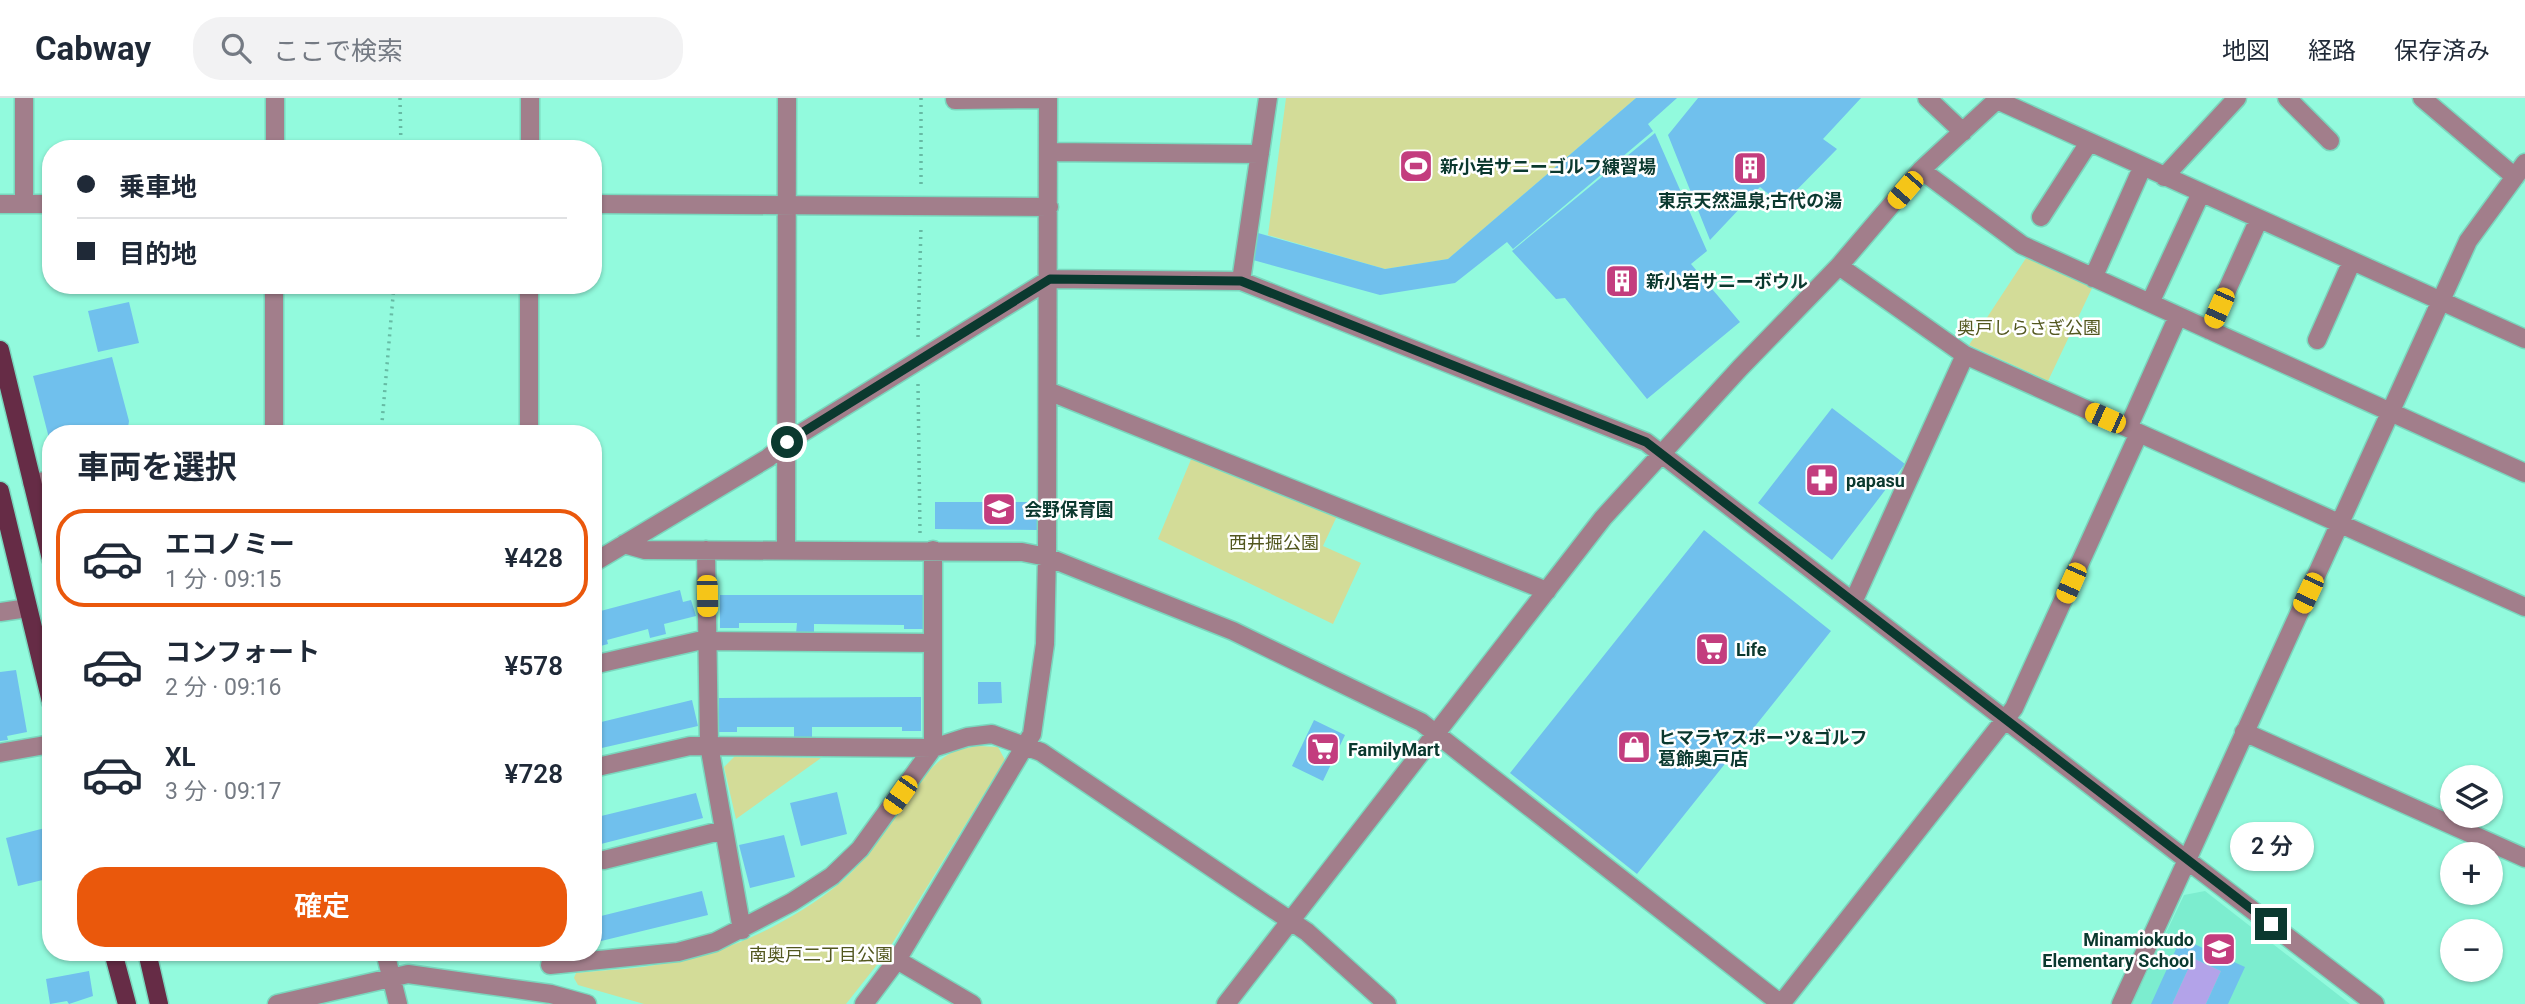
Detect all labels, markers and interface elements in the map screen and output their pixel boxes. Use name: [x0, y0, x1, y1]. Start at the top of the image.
search box: [193, 17, 683, 80]
text: Cabway: [35, 29, 151, 68]
icon: search: [217, 29, 255, 67]
text: ここで検索: [273, 36, 403, 66]
text: 地図: [2222, 37, 2270, 65]
text: 経路: [2308, 37, 2356, 65]
text: 保存済み: [2394, 37, 2490, 65]
sports icon: 新小岩サニーゴルフ練習場: [1397, 147, 1435, 185]
building icon: 東京天然温泉;古代の湯: [1731, 149, 1769, 187]
place label: 新小岩サニーゴルフ練習場: [1440, 156, 1656, 177]
car: [1884, 167, 1927, 213]
text: 乗車地: [119, 172, 197, 202]
place label: 東京天然温泉;古代の湯: [1658, 190, 1842, 211]
text: 目的地: [119, 239, 197, 269]
building icon: 新小岩サニーボウル: [1603, 262, 1641, 300]
place label: 新小岩サニーボウル: [1646, 271, 1808, 292]
car: [2201, 285, 2238, 331]
park label: 奥戸しらさぎ公園: [1957, 317, 2101, 338]
car: [2082, 400, 2129, 436]
route start: [771, 426, 803, 458]
text: 車両を選択: [77, 448, 237, 486]
pharmacy icon: papasu: [1803, 461, 1841, 499]
place label: papasu: [1846, 470, 1905, 491]
school or university icon: 会野保育園: [980, 490, 1018, 528]
place label: 会野保育園: [1024, 499, 1114, 520]
icon: car: [81, 527, 144, 590]
text: エコノミー: [165, 529, 295, 559]
park label: 西井掘公園: [1229, 532, 1319, 553]
text: ¥428: [505, 543, 563, 573]
car: [2053, 560, 2090, 606]
text: 1 分 · 09:15: [165, 566, 281, 593]
car: [2290, 570, 2327, 616]
car: [697, 575, 718, 617]
supermarket icon: Life: [1693, 630, 1731, 668]
icon: car: [81, 635, 144, 698]
text: コンフォート: [165, 637, 320, 667]
place label: Life: [1736, 639, 1767, 660]
text: ¥578: [505, 651, 563, 681]
text: 2 分 · 09:16: [165, 674, 281, 701]
place label: ヒマラヤスポーツ&ゴルフ 葛飾奥戸店: [1658, 727, 1867, 769]
shop icon: ヒマラヤスポーツ&ゴルフ 葛飾奥戸店: [1615, 728, 1653, 766]
supermarket icon: FamilyMart: [1304, 730, 1342, 768]
place label: FamilyMart: [1348, 739, 1440, 760]
text: XL: [165, 742, 196, 772]
icon: car: [81, 743, 144, 806]
text: ¥728: [505, 759, 563, 789]
map controls: [2440, 765, 2503, 982]
button: layers: [2440, 765, 2503, 828]
car: [880, 772, 921, 818]
text: 3 分 · 09:17: [165, 778, 281, 805]
callout: 2 分: [2229, 822, 2313, 872]
text: 2 分: [2251, 833, 2293, 860]
button: +: [2440, 842, 2503, 905]
button: 確定: [77, 867, 567, 947]
route end: [2255, 908, 2287, 940]
button: −: [2440, 919, 2503, 982]
place label: Minamiokudo Elementary School: [2042, 929, 2194, 971]
school or university icon: Minamiokudo Elementary School: [2200, 930, 2238, 968]
park label: 南奥戸二丁目公園: [749, 944, 893, 965]

